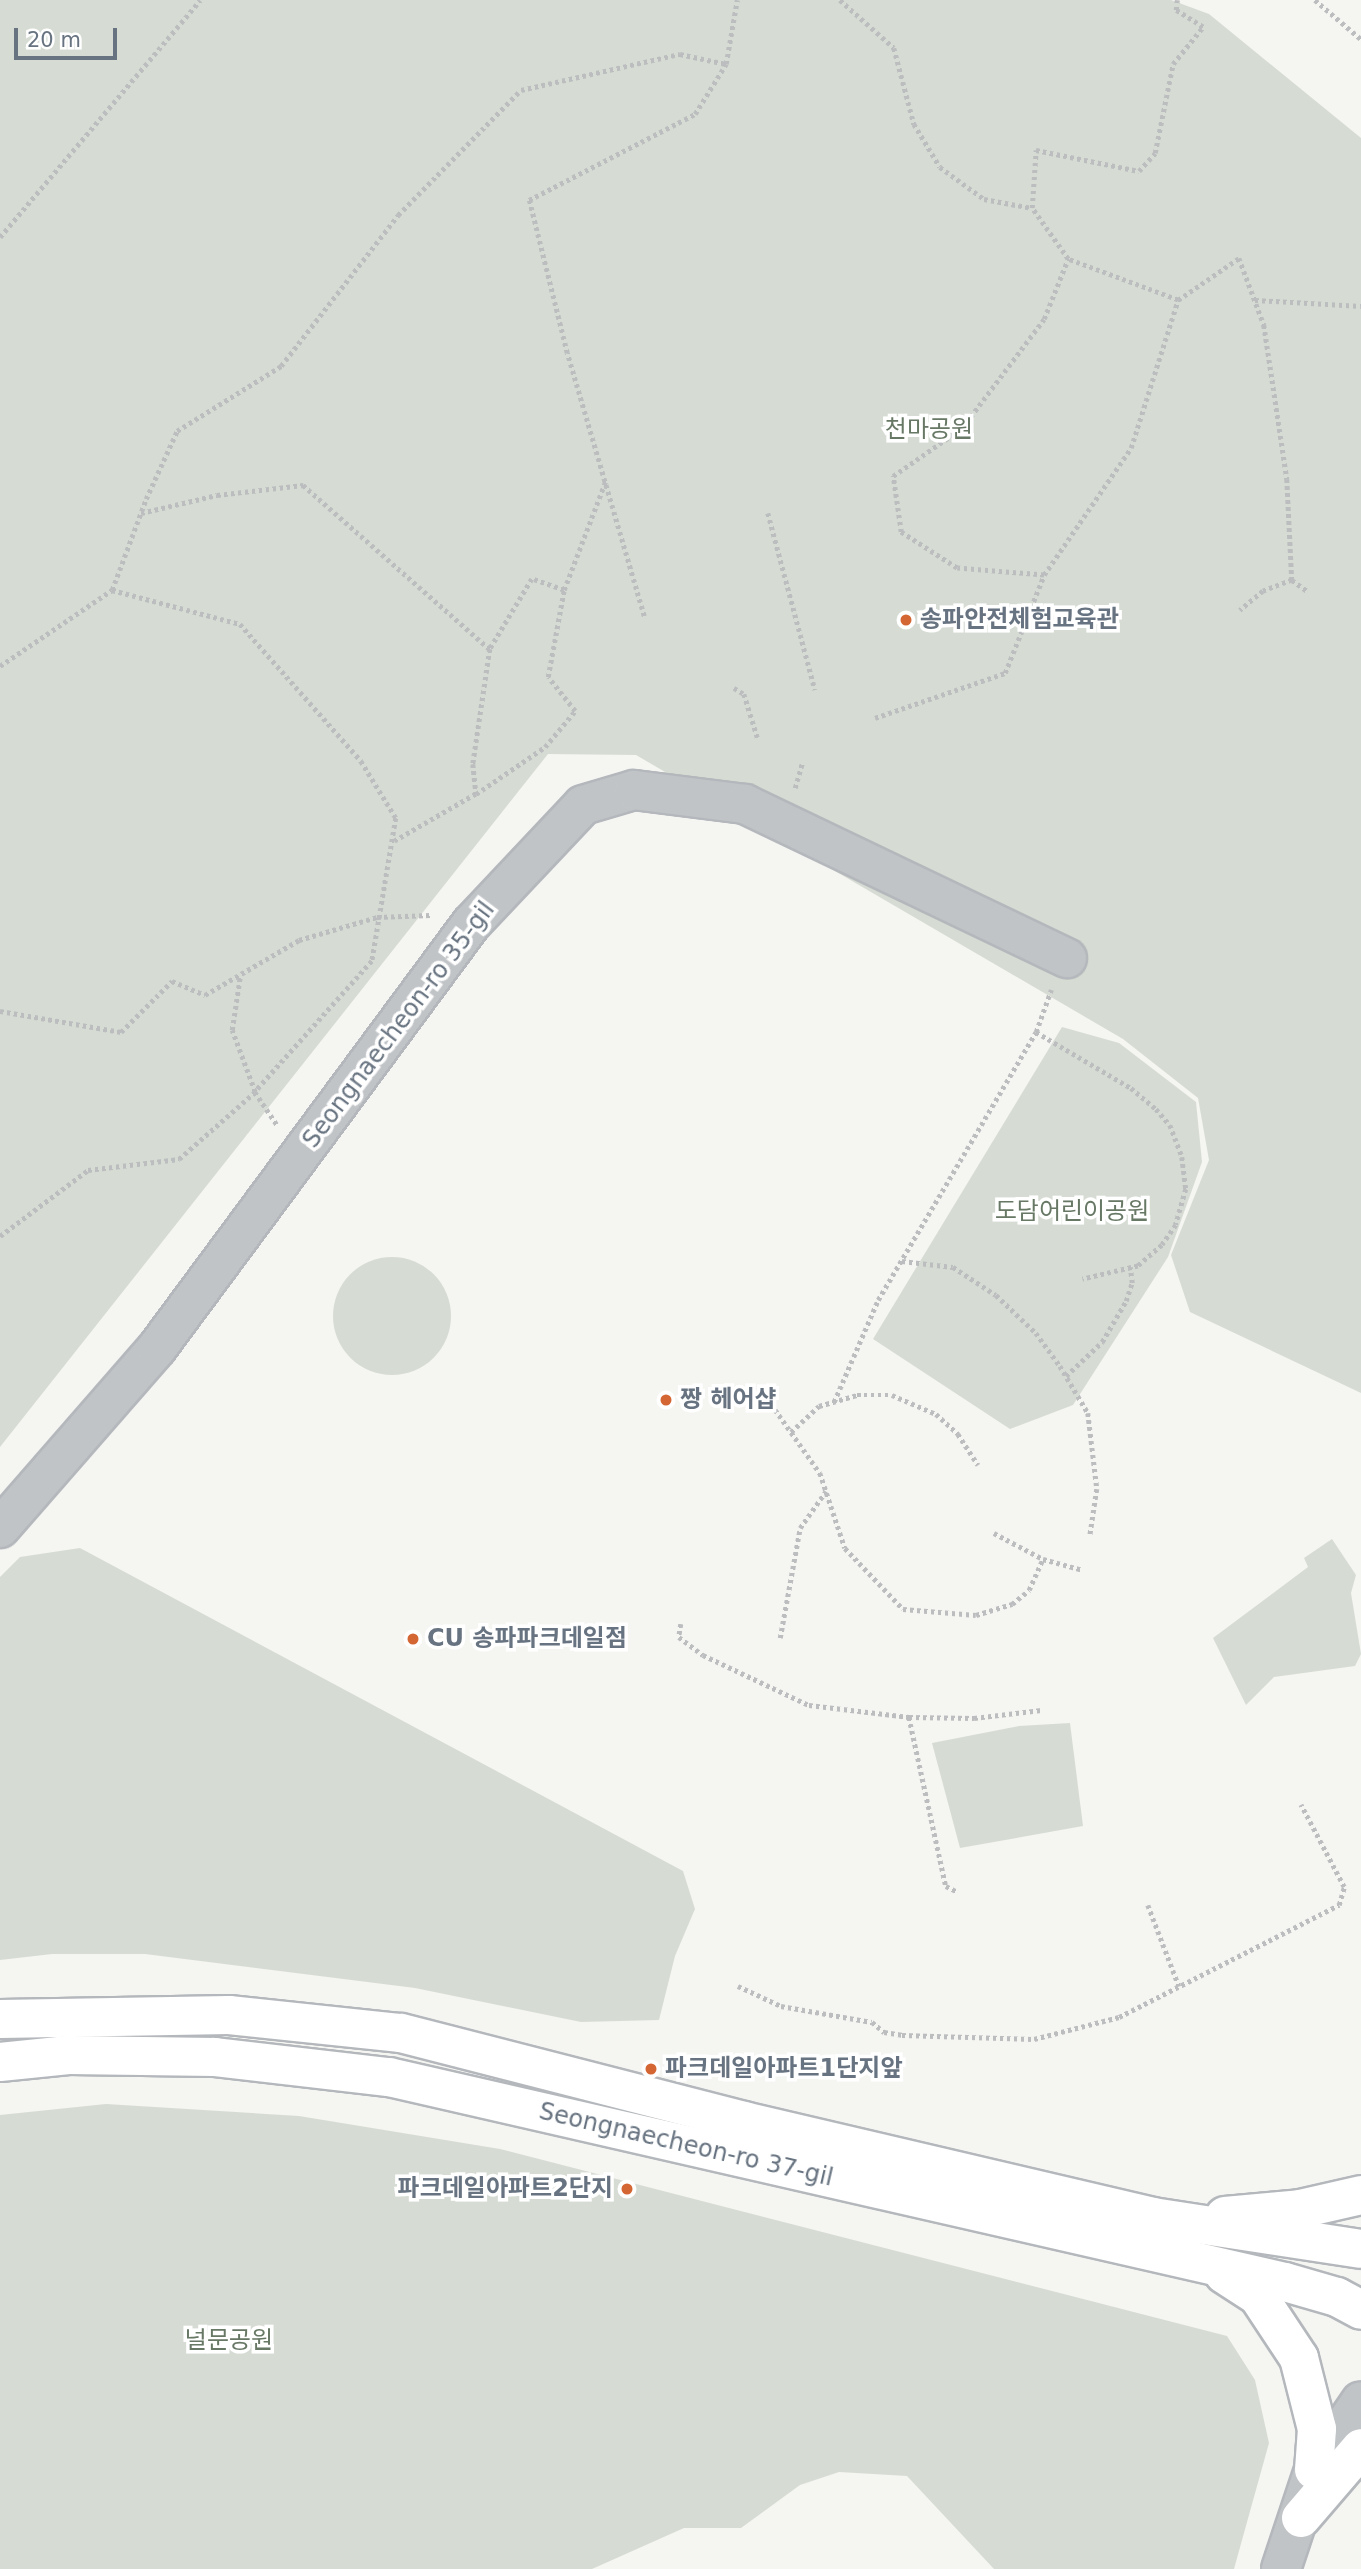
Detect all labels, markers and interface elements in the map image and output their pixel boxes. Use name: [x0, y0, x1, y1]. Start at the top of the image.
scale bar: [18, 14, 121, 58]
text: 20 m: [27, 28, 81, 52]
park label: 천마공원: [885, 416, 973, 444]
place label: 송파안전체험교육관: [920, 606, 1119, 634]
marker: 송파안전체험교육관: [898, 612, 914, 628]
street label: Seongnaecheon-ro 35-gil: [297, 896, 501, 1154]
park label: 도담어린이공원: [995, 1198, 1149, 1226]
place label: 짱 헤어샵: [680, 1386, 777, 1414]
marker: 짱 헤어샵: [658, 1392, 674, 1408]
place label: CU 송파파크데일점: [427, 1625, 627, 1653]
marker: CU 송파파크데일점: [405, 1631, 421, 1647]
place label: 파크데일아파트1단지앞: [665, 2055, 902, 2083]
marker: 파크데일아파트1단지앞: [643, 2061, 659, 2077]
street label: Seongnaecheon-ro 37-gil: [536, 2097, 836, 2193]
place label: 파크데일아파트2단지: [398, 2175, 613, 2203]
marker: 파크데일아파트2단지: [619, 2181, 635, 2197]
park label: 널문공원: [185, 2327, 273, 2355]

